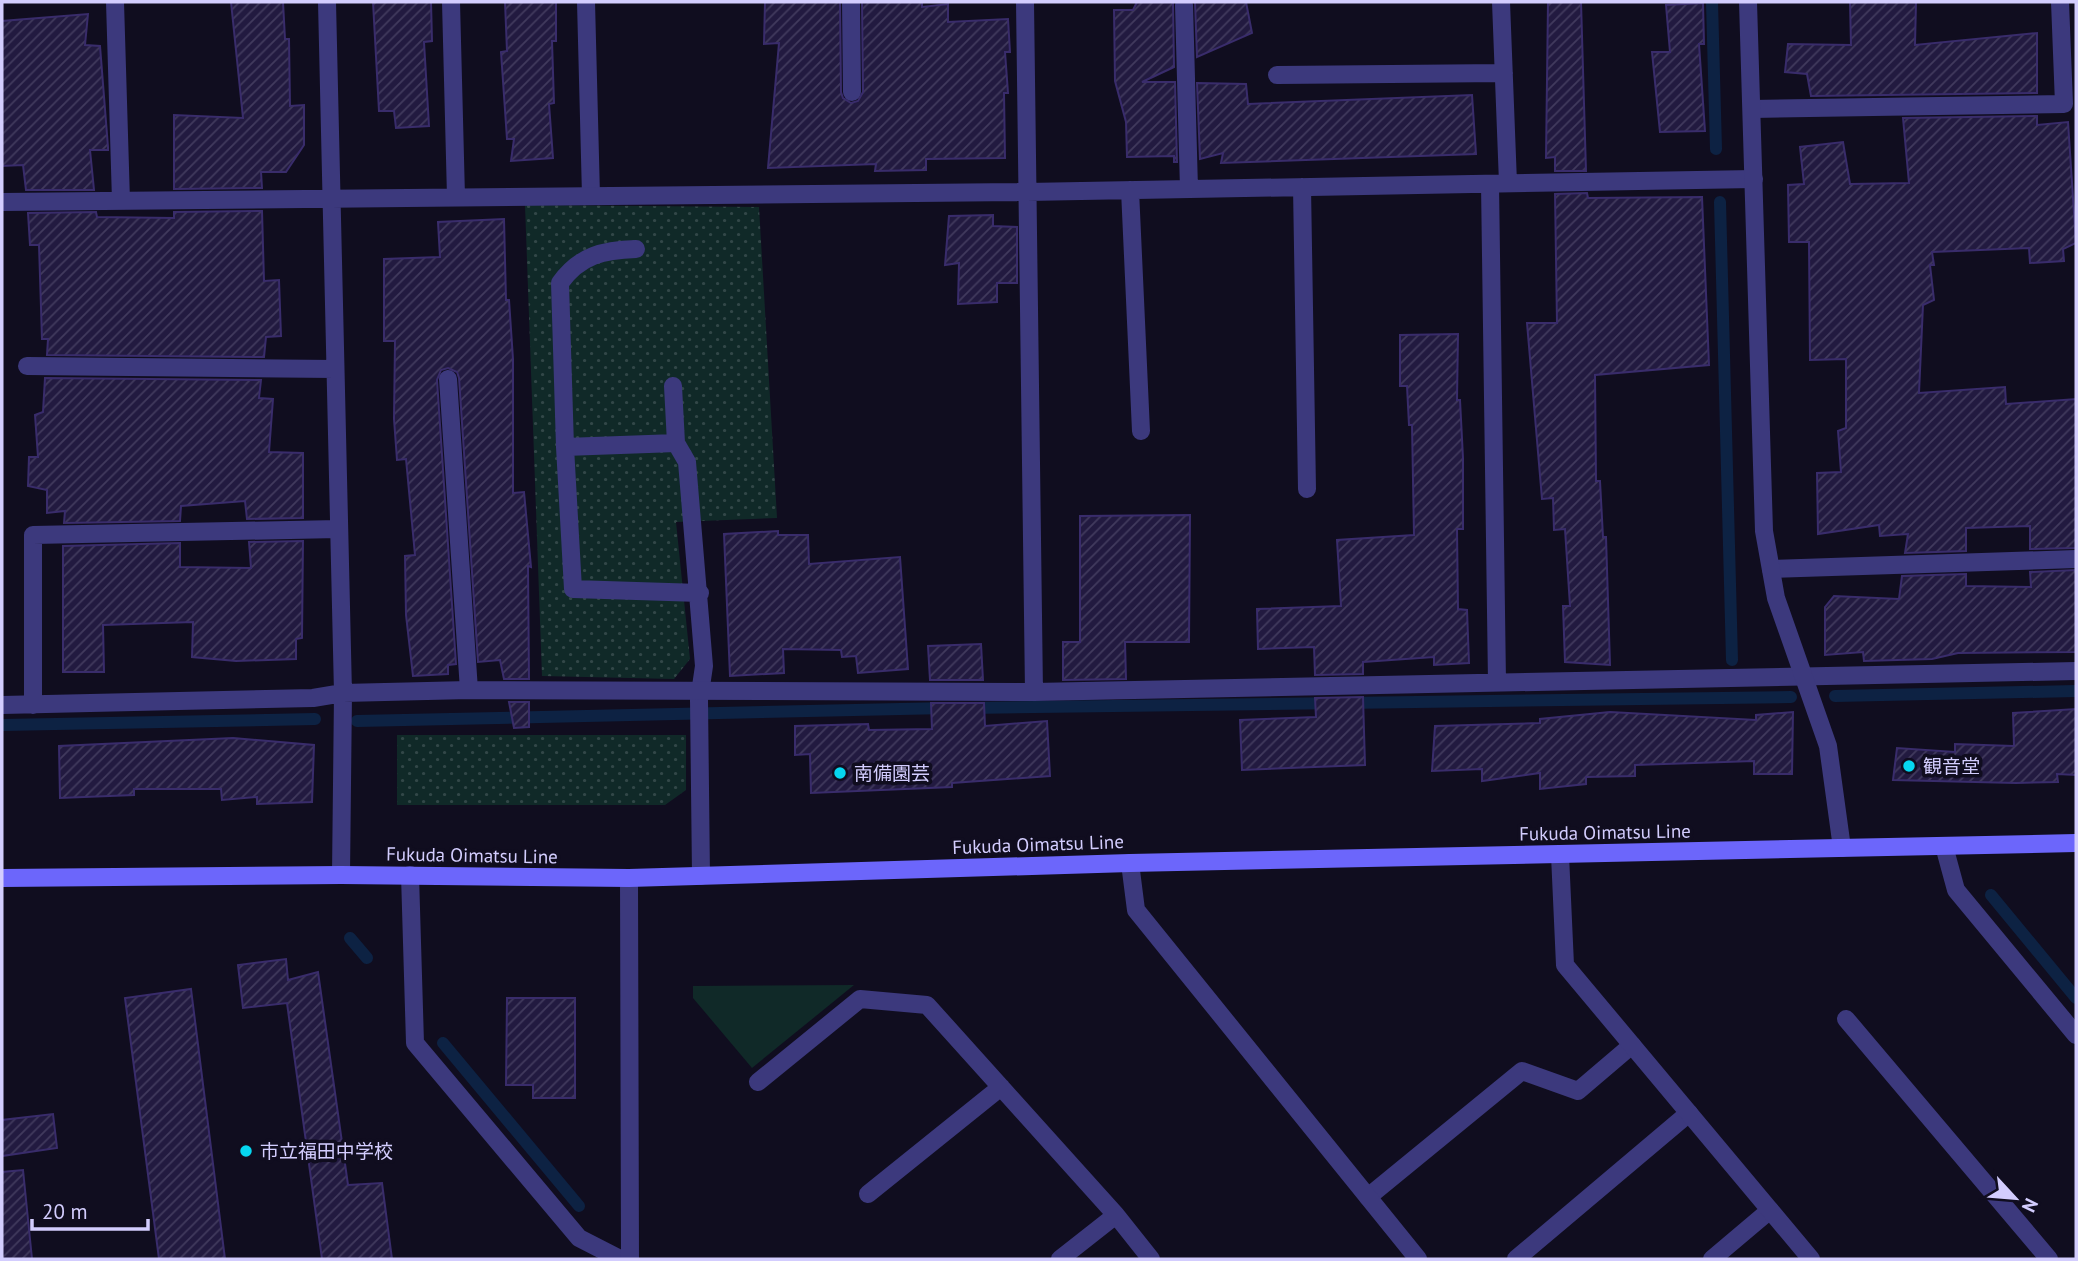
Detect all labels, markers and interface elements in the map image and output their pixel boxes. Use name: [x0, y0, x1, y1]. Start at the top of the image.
place label: 観音堂: [1923, 754, 1980, 778]
marker: 観音堂: [1901, 758, 1917, 774]
place label: 南備園芸: [854, 761, 930, 785]
marker: 南備園芸: [832, 765, 848, 781]
street label: Fukuda Oimatsu Line: [1519, 819, 1691, 845]
street label: Fukuda Oimatsu Line: [952, 829, 1124, 859]
street label: Fukuda Oimatsu Line: [386, 842, 558, 868]
place label: 市立福田中学校: [260, 1139, 393, 1163]
marker: 市立福田中学校: [238, 1143, 254, 1159]
north arrow: [1980, 1163, 2050, 1233]
scale bar: [32, 1188, 147, 1232]
text: N: [2017, 1195, 2044, 1216]
text: 20 m: [42, 1198, 88, 1225]

